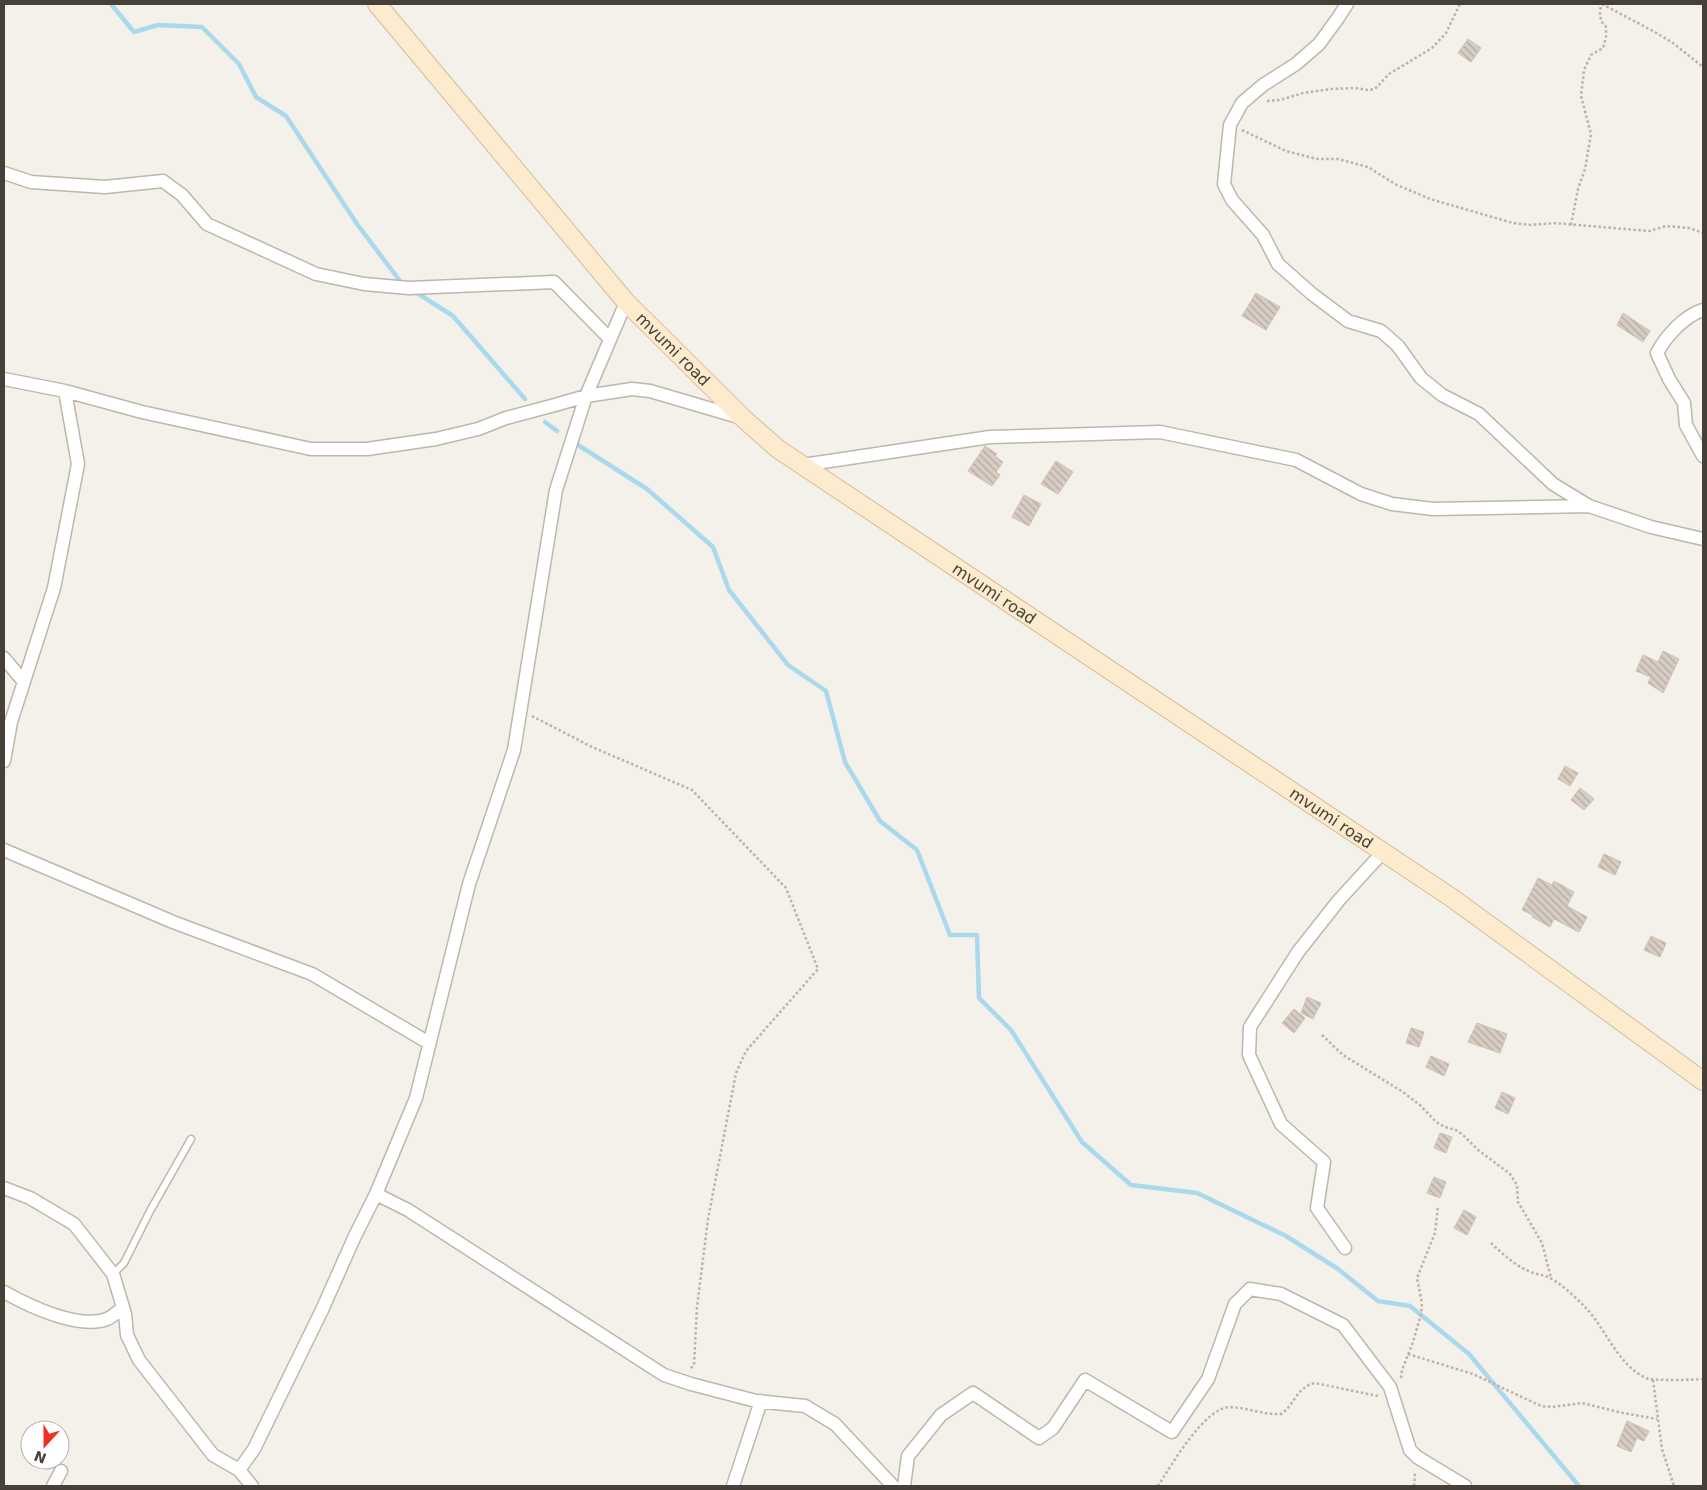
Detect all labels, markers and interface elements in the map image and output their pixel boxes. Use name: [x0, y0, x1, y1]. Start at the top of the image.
street label: mvumi road: [632, 308, 714, 390]
street label: mvumi road: [949, 559, 1040, 628]
street label: mvumi road: [1286, 783, 1377, 852]
north arrow: [20, 1420, 70, 1470]
text: N: [32, 1448, 49, 1467]

